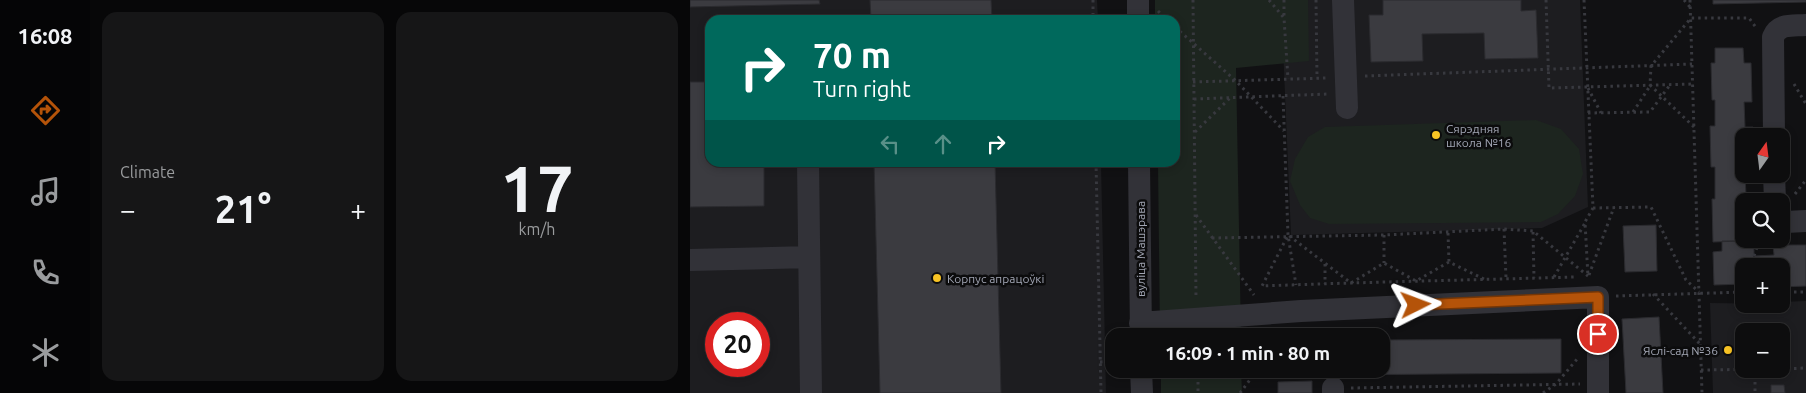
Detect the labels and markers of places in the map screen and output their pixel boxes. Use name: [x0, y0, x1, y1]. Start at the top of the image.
place label: Сярэдняя школа №16: [1446, 122, 1512, 149]
marker: Сярэдняя школа №16: [1430, 129, 1442, 141]
marker: Корпус апрацоўкі: [931, 272, 943, 284]
place label: Корпус апрацоўкі: [947, 272, 1044, 285]
pin: [1577, 313, 1619, 355]
place label: Яслі-сад №36: [1643, 344, 1718, 357]
marker: Яслі-сад №36: [1722, 344, 1734, 356]

